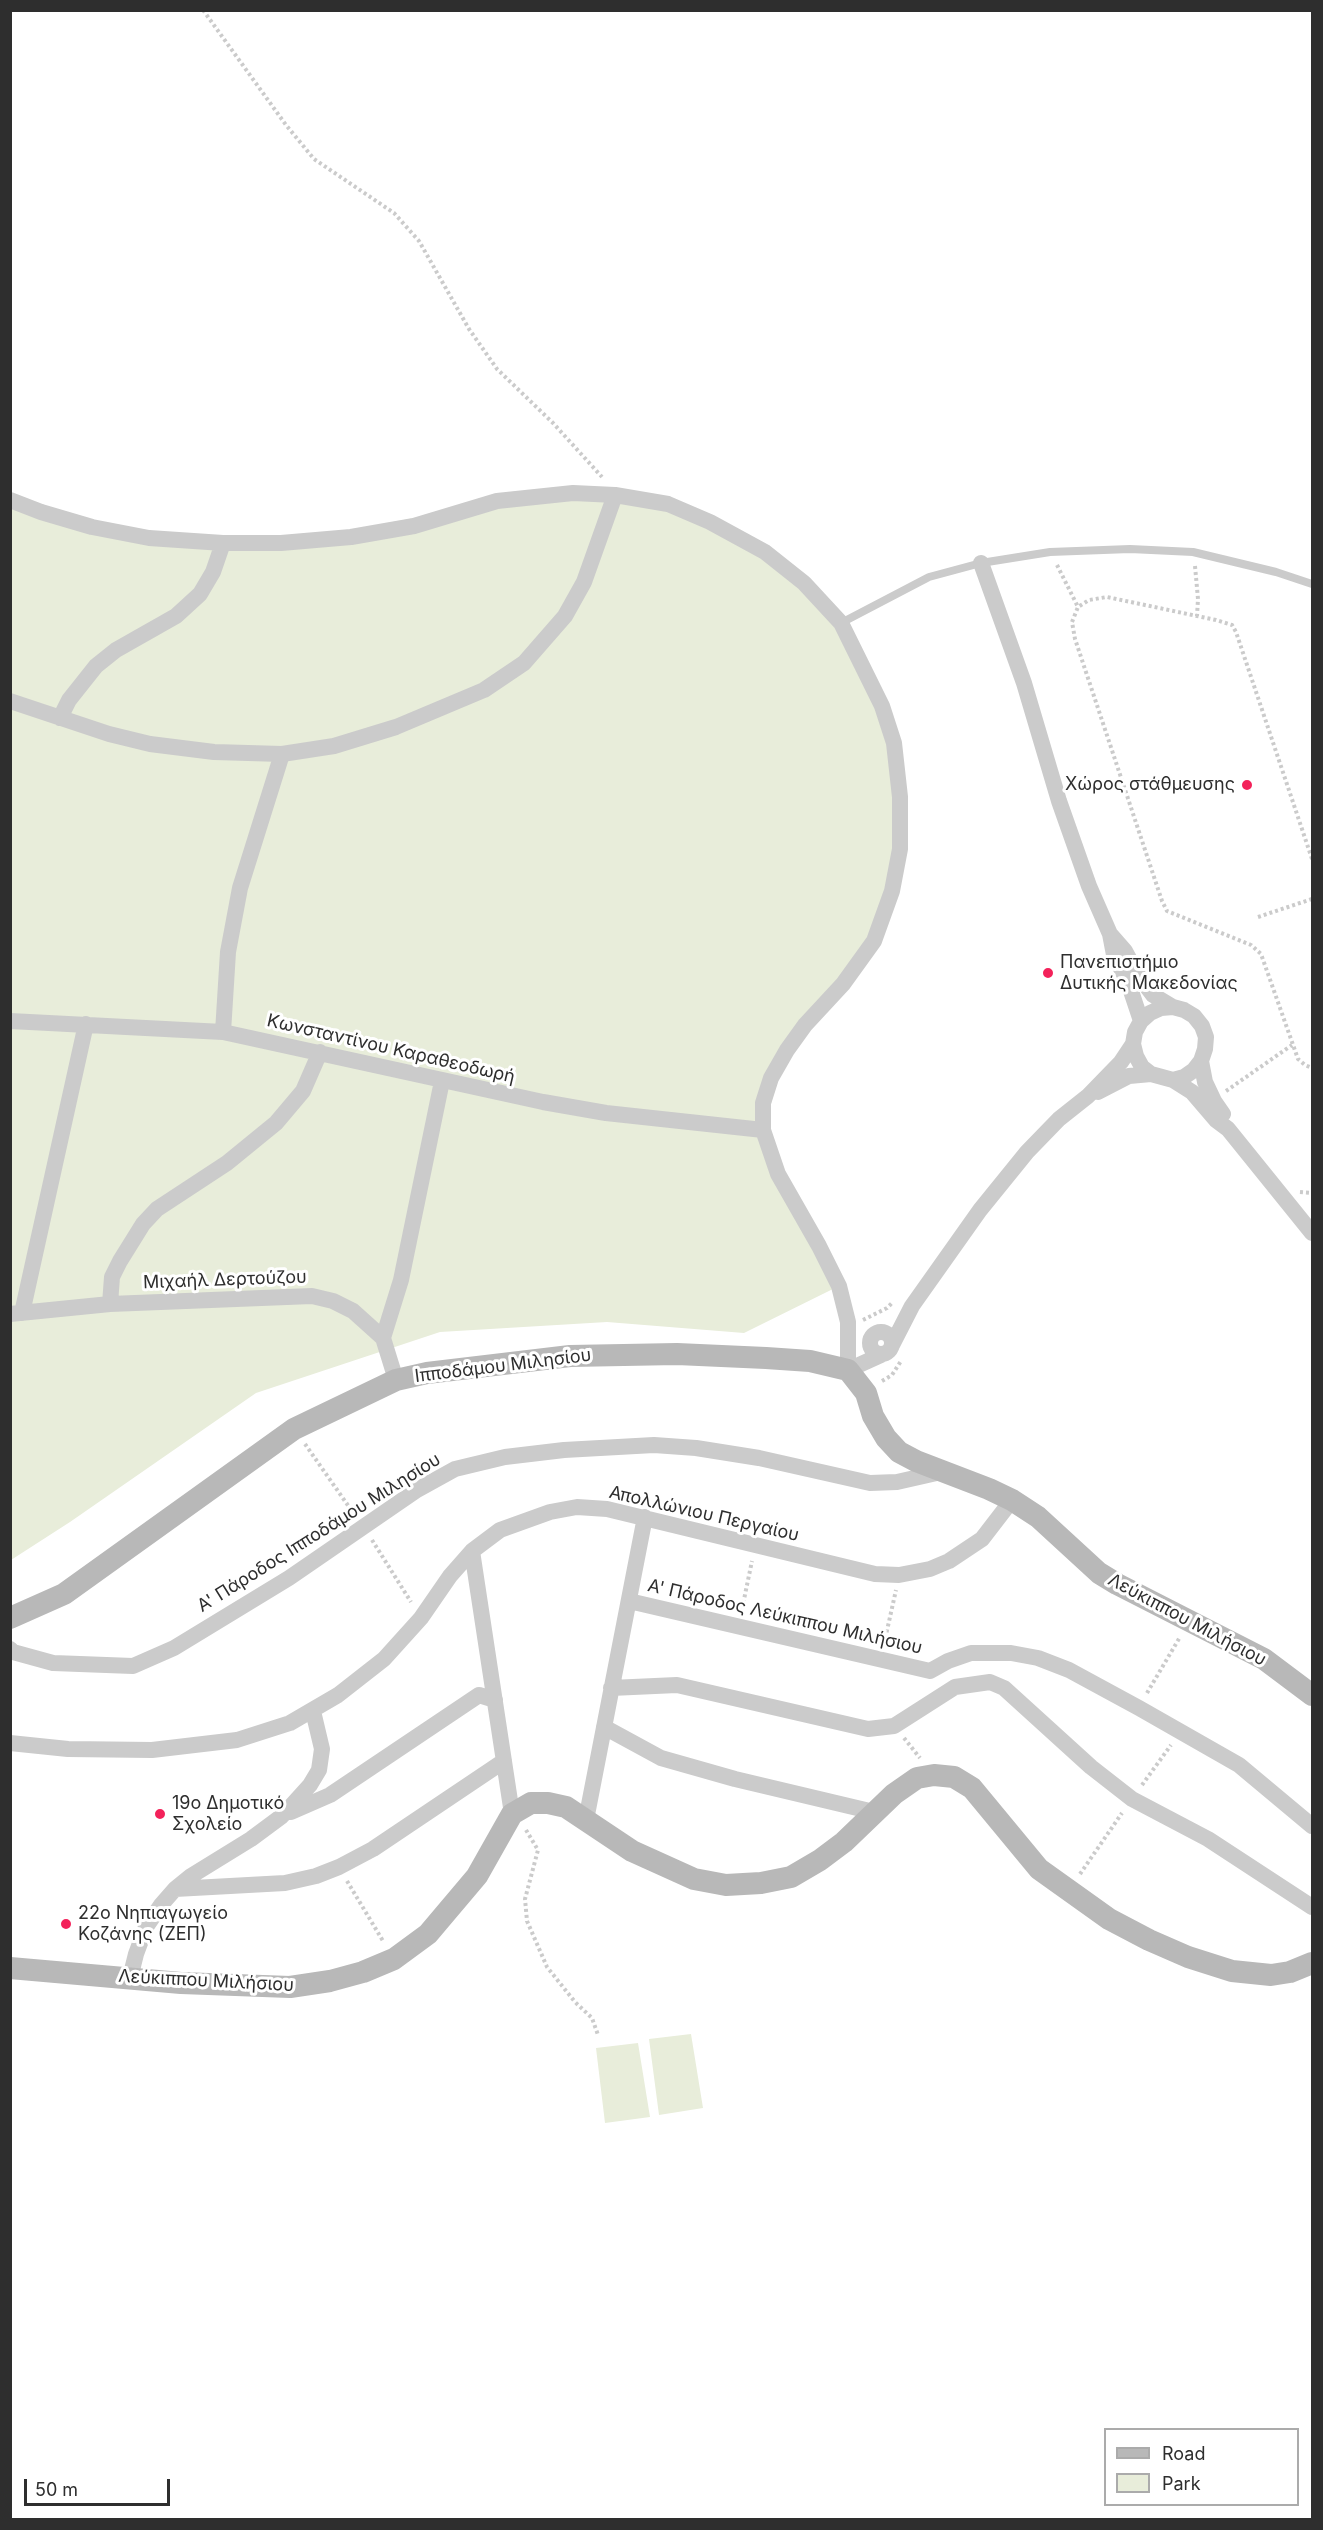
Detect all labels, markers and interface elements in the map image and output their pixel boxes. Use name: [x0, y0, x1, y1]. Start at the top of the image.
place label: Χώρος στάθμευσης: [1065, 774, 1235, 796]
marker: Χώρος στάθμευσης: [1240, 778, 1254, 792]
place label: Πανεπιστήμιο Δυτικής Μακεδονίας: [1060, 952, 1238, 994]
marker: Πανεπιστήμιο Δυτικής Μακεδονίας: [1041, 966, 1055, 980]
street label: Κωνσταντίνου Καραθεοδωρή: [265, 1010, 517, 1088]
street label: Μιχαήλ Δερτούζου: [143, 1266, 307, 1294]
street label: Ιπποδάμου Μιλησίου: [414, 1344, 592, 1388]
street label: Α' Πάροδος Ιπποδάμου Μιλησίου: [193, 1449, 445, 1617]
street label: Απολλώνιου Περγαίου: [607, 1482, 801, 1546]
street label: Λεύκιππου Μιλήσιου: [1104, 1569, 1270, 1671]
street label: Α' Πάροδος Λεύκιππου Μιλήσιου: [646, 1575, 924, 1659]
place label: 19ο Δημοτικό Σχολείο: [172, 1793, 284, 1836]
marker: 19ο Δημοτικό Σχολείο: [153, 1807, 167, 1821]
place label: 22ο Νηπιαγωγείο Κοζάνης (ΖΕΠ): [78, 1903, 228, 1946]
marker: 22ο Νηπιαγωγείο Κοζάνης (ΖΕΠ): [59, 1917, 73, 1931]
street label: Λεύκιππου Μιλήσιου: [118, 1966, 294, 1996]
legend: [1104, 2428, 1299, 2506]
text: Road: [1162, 2443, 1205, 2464]
scale bar: [27, 2467, 172, 2505]
text: Park: [1162, 2473, 1201, 2494]
text: 50 m: [35, 2479, 78, 2500]

